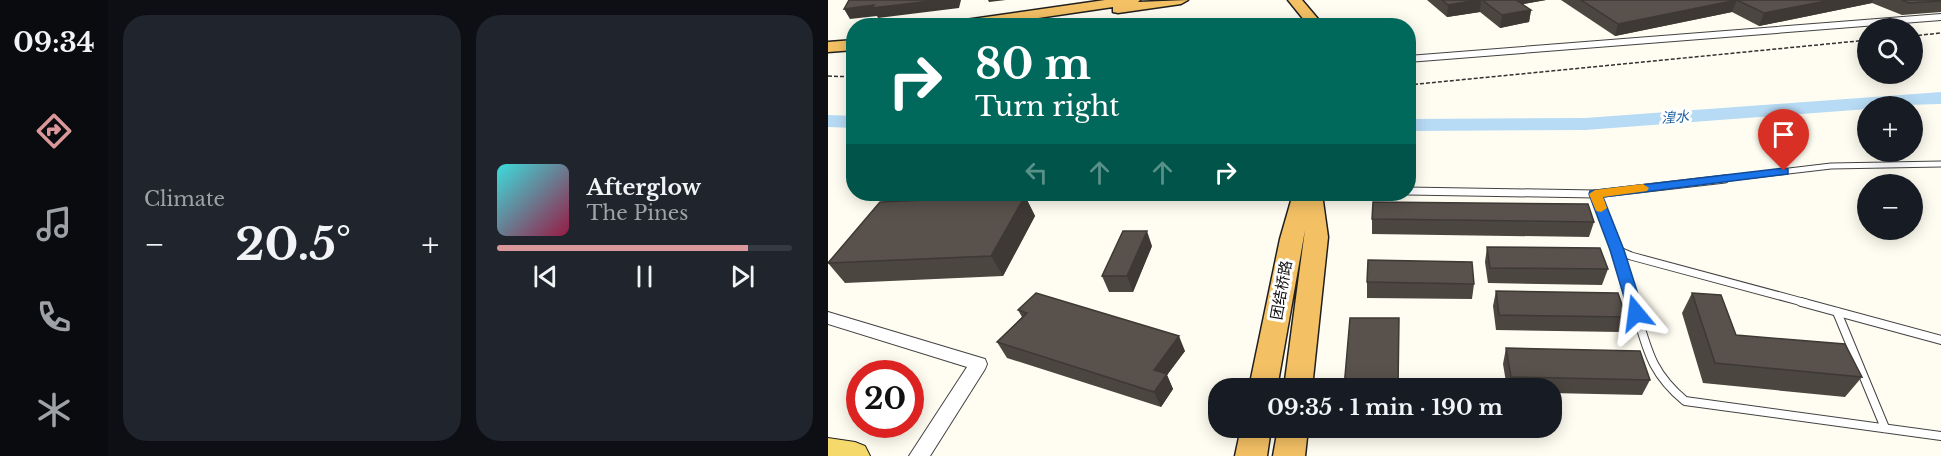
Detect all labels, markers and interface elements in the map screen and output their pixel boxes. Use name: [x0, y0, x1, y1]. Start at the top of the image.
map controls: [1857, 18, 1923, 240]
button: search: [1857, 18, 1923, 84]
text: 09:34: [13, 26, 95, 59]
text: 80 m: [975, 38, 1091, 90]
icon: right: [876, 42, 954, 120]
text: Turn right: [975, 90, 1119, 123]
button: +: [1857, 96, 1923, 162]
water label: 湟水: [1660, 107, 1691, 127]
pin: [1758, 109, 1809, 171]
icon: directions: [33, 110, 75, 152]
icon: arrive: [1767, 118, 1800, 151]
icon: left: [1020, 156, 1053, 189]
icon: ahead: [1083, 156, 1116, 189]
icon: ahead: [1146, 156, 1179, 189]
icon: right: [1209, 156, 1242, 189]
text: Afterglow: [587, 174, 701, 201]
button: −: [1857, 174, 1923, 240]
text: Climate: [144, 187, 225, 211]
text: The Pines: [587, 201, 688, 225]
icon: music: [33, 203, 75, 245]
text: 20.5°: [235, 216, 351, 272]
text: −: [144, 224, 165, 265]
text: +: [421, 224, 439, 265]
street label: 团结桥路: [1266, 259, 1296, 321]
icon: previous: [529, 260, 562, 293]
icon: pause: [628, 260, 661, 293]
icon: next: [726, 260, 759, 293]
position arrow: [1604, 281, 1668, 345]
icon: phone: [33, 296, 75, 338]
speed limit sign: 20: [846, 360, 924, 438]
icon: climate: [33, 389, 75, 431]
text: 09:35 · 1 min · 190 m: [1267, 394, 1503, 421]

